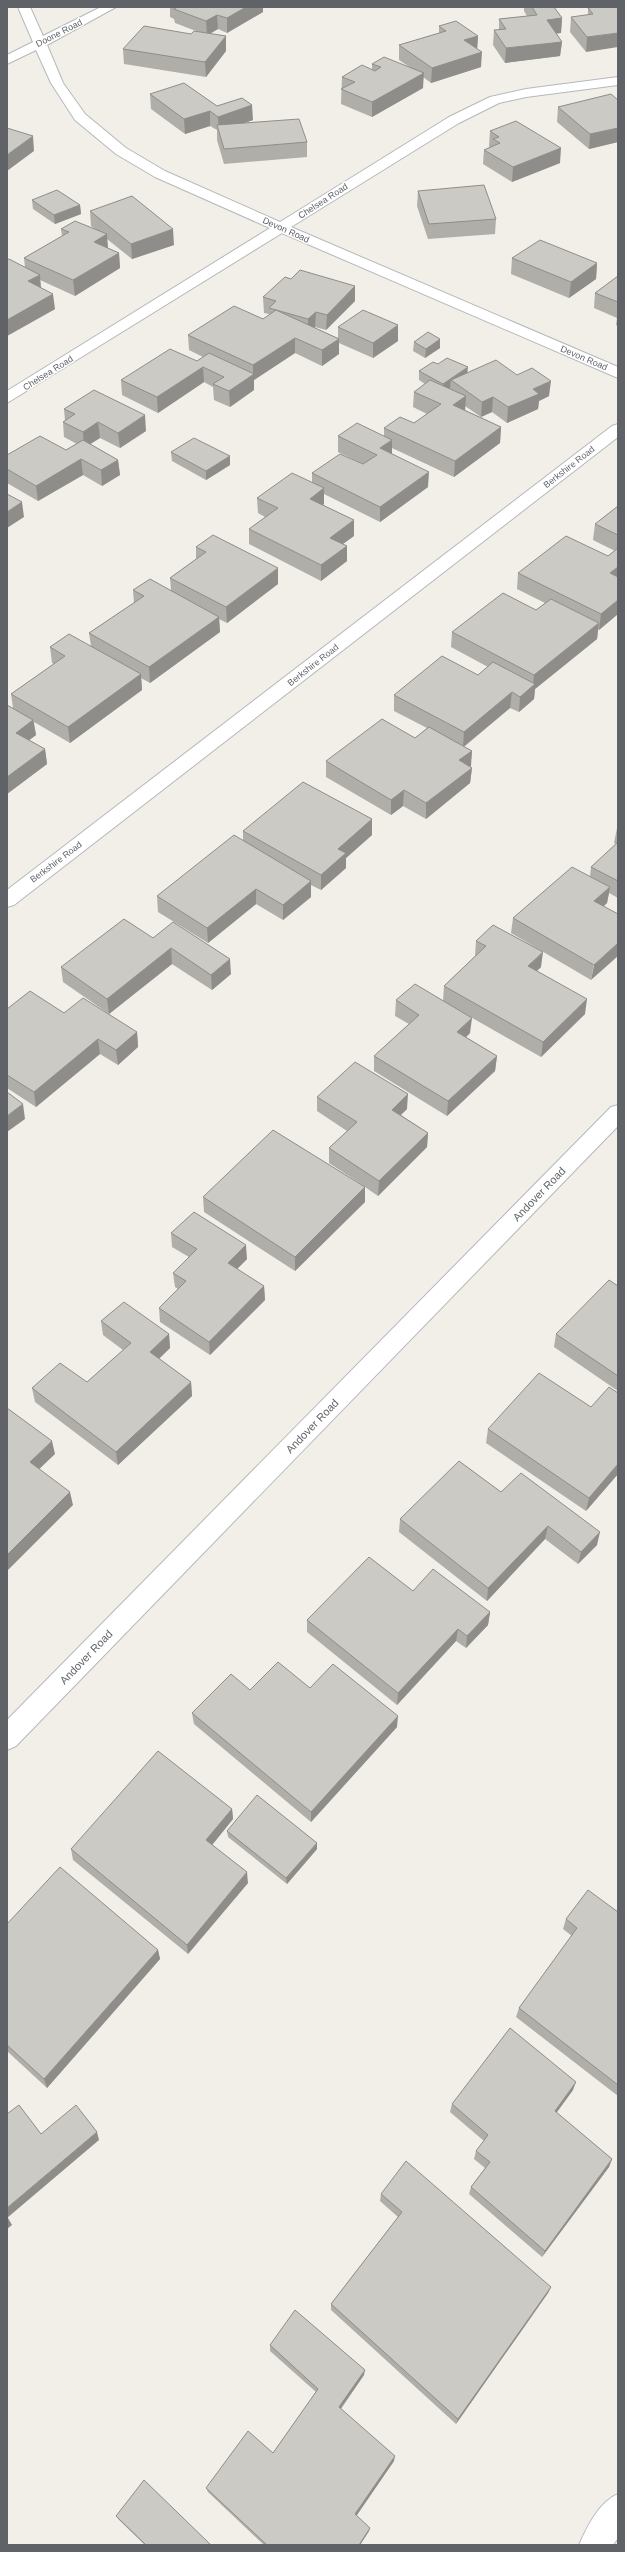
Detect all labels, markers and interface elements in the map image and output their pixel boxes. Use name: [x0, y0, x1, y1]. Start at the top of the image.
street label: Doone Road: [34, 17, 84, 49]
street label: Chelsea Road: [296, 181, 350, 221]
street label: Devon Road: [261, 215, 311, 245]
street label: Devon Road: [559, 344, 609, 372]
street label: Chelsea Road: [21, 354, 75, 392]
street label: Berkshire Road: [541, 444, 597, 490]
street label: Berkshire Road: [285, 642, 341, 688]
street label: Berkshire Road: [28, 839, 84, 885]
street label: Andover Road: [510, 1165, 568, 1223]
street label: Andover Road: [283, 1397, 341, 1455]
street label: Andover Road: [57, 1628, 115, 1686]

